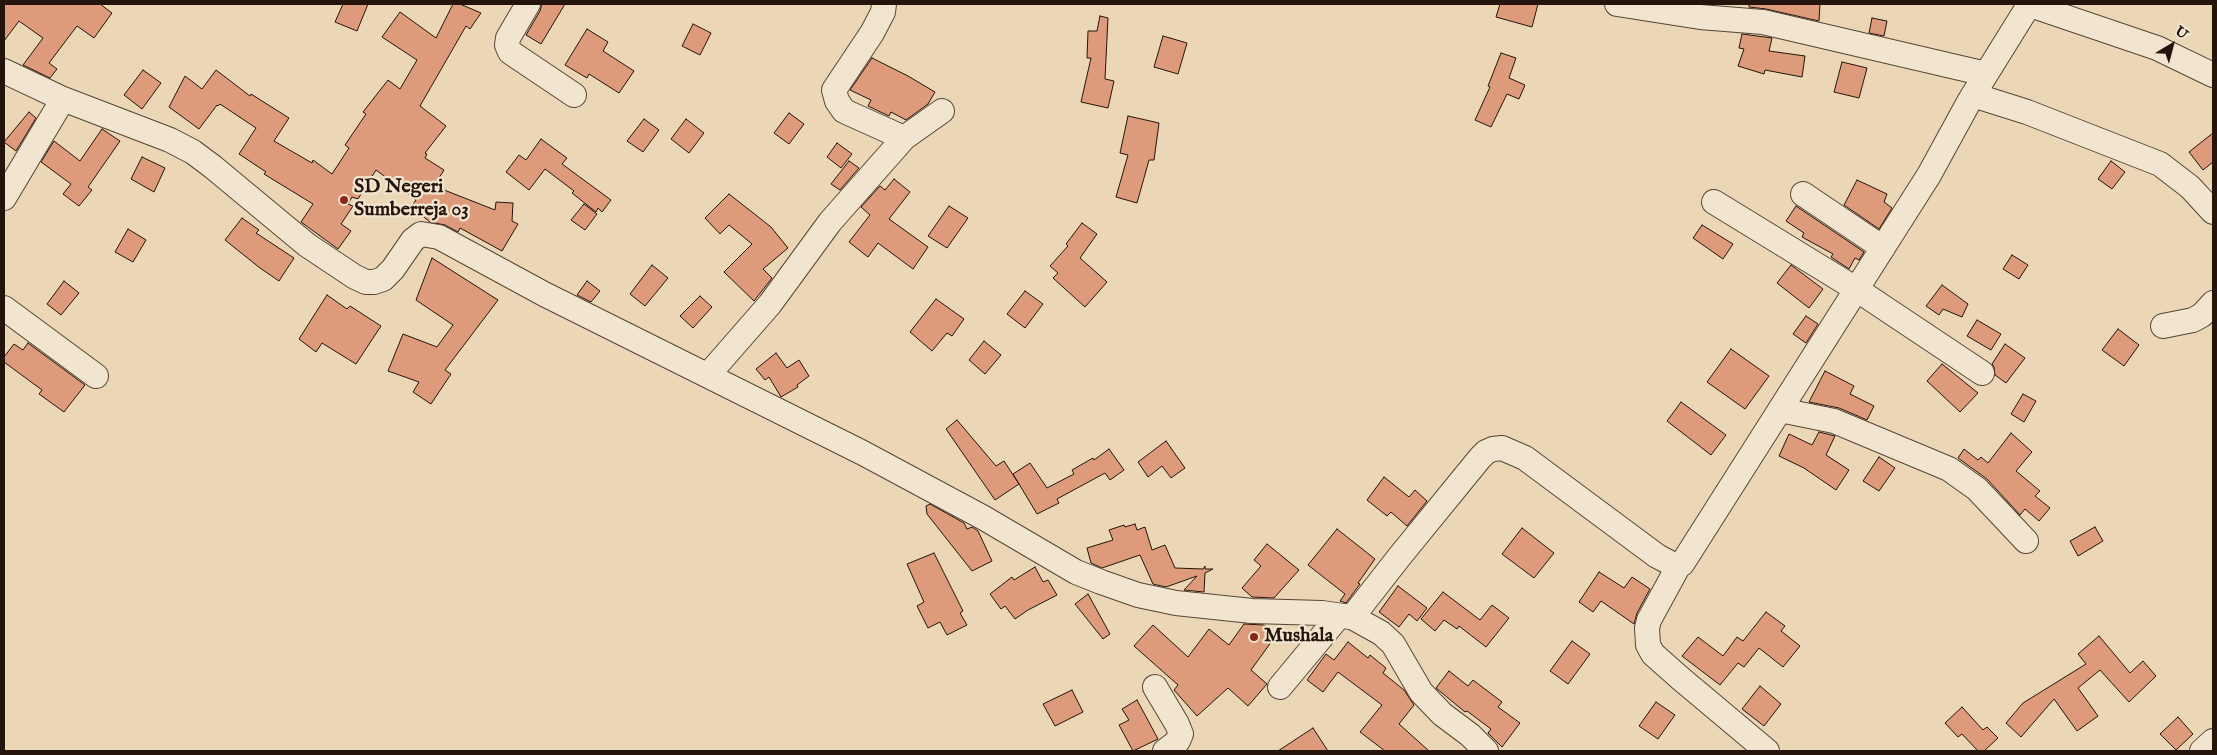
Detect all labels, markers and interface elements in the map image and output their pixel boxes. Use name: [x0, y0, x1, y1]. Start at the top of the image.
north arrow: [2147, 20, 2197, 70]
text: U: [2171, 22, 2191, 44]
place label: SD Negeri Sumberreja 03: [354, 176, 469, 223]
marker: SD Negeri Sumberreja 03: [338, 194, 350, 206]
place label: Mushala: [1264, 625, 1333, 649]
marker: Mushala: [1248, 631, 1260, 643]

